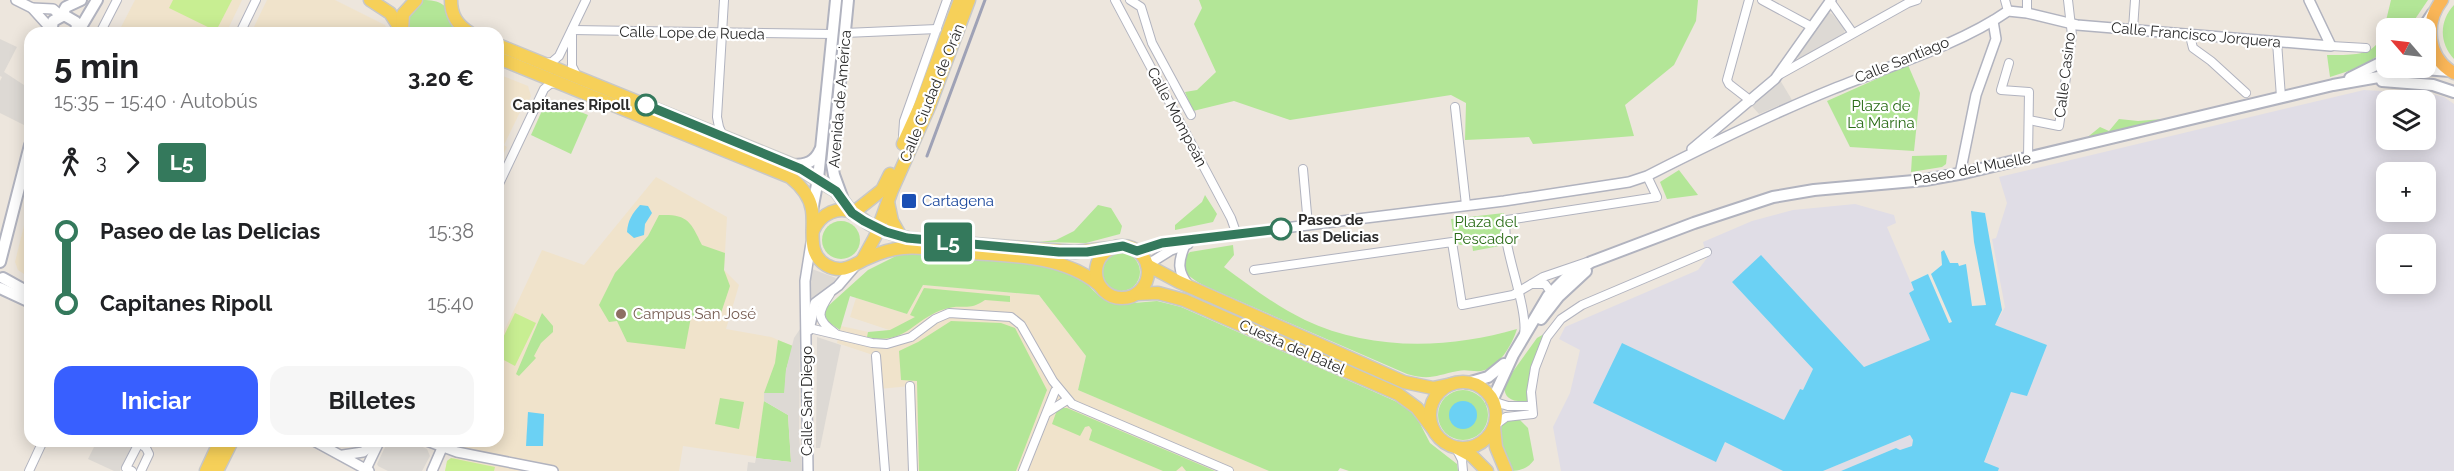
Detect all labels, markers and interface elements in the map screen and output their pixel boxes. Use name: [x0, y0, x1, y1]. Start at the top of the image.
north arrow: [2376, 18, 2436, 78]
map controls: [2376, 18, 2436, 294]
street label: Calle Francisco Jorquera: [2110, 19, 2282, 51]
street label: Calle Ciudad de Orán: [896, 21, 968, 165]
street label: Calle Lope de Rueda: [619, 23, 765, 43]
street label: Avenida de América: [825, 29, 855, 169]
street label: Calle Casino: [2051, 31, 2079, 119]
street label: Calle Santiago: [1852, 33, 1952, 87]
text: 5 min: [54, 47, 139, 86]
street label: Calle Mompeán: [1143, 64, 1211, 170]
text: 3.20 €: [408, 65, 474, 91]
text: 15:35 – 15:40 · Autobús: [54, 89, 258, 113]
button: layers: [2376, 90, 2436, 150]
marker: Capitanes Ripoll: [635, 94, 657, 116]
place label: Capitanes Ripoll: [513, 96, 630, 114]
park label: Plaza de La Marina: [1847, 97, 1915, 132]
icon: walk: [54, 146, 87, 179]
icon: forward: [116, 146, 149, 179]
street label: Paseo del Muelle: [1912, 149, 2033, 189]
text: 3: [96, 150, 107, 174]
text: L5: [170, 150, 194, 175]
button: +: [2376, 162, 2436, 222]
marker: Cartagena: [900, 192, 918, 210]
place label: Cartagena: [922, 192, 994, 210]
place label: Paseo de las Delicias: [1298, 211, 1379, 246]
park label: Plaza del Pescador: [1453, 213, 1519, 248]
text: Paseo de las Delicias: [100, 218, 320, 244]
marker: Paseo de las Delicias: [1270, 218, 1292, 240]
text: 15:38: [428, 219, 474, 243]
line badge: L5: [921, 222, 975, 262]
text: L5: [936, 230, 960, 255]
button: −: [2376, 234, 2436, 294]
text: Capitanes Ripoll: [100, 290, 272, 316]
text: 15:40: [428, 291, 474, 315]
place label: Campus San José: [633, 305, 756, 323]
marker: Campus San José: [614, 307, 628, 321]
street label: Cuesta del Batel: [1236, 316, 1348, 379]
street label: Calle San Diego: [798, 346, 816, 456]
button: Iniciar: [54, 366, 258, 435]
button: Billetes: [270, 366, 474, 435]

